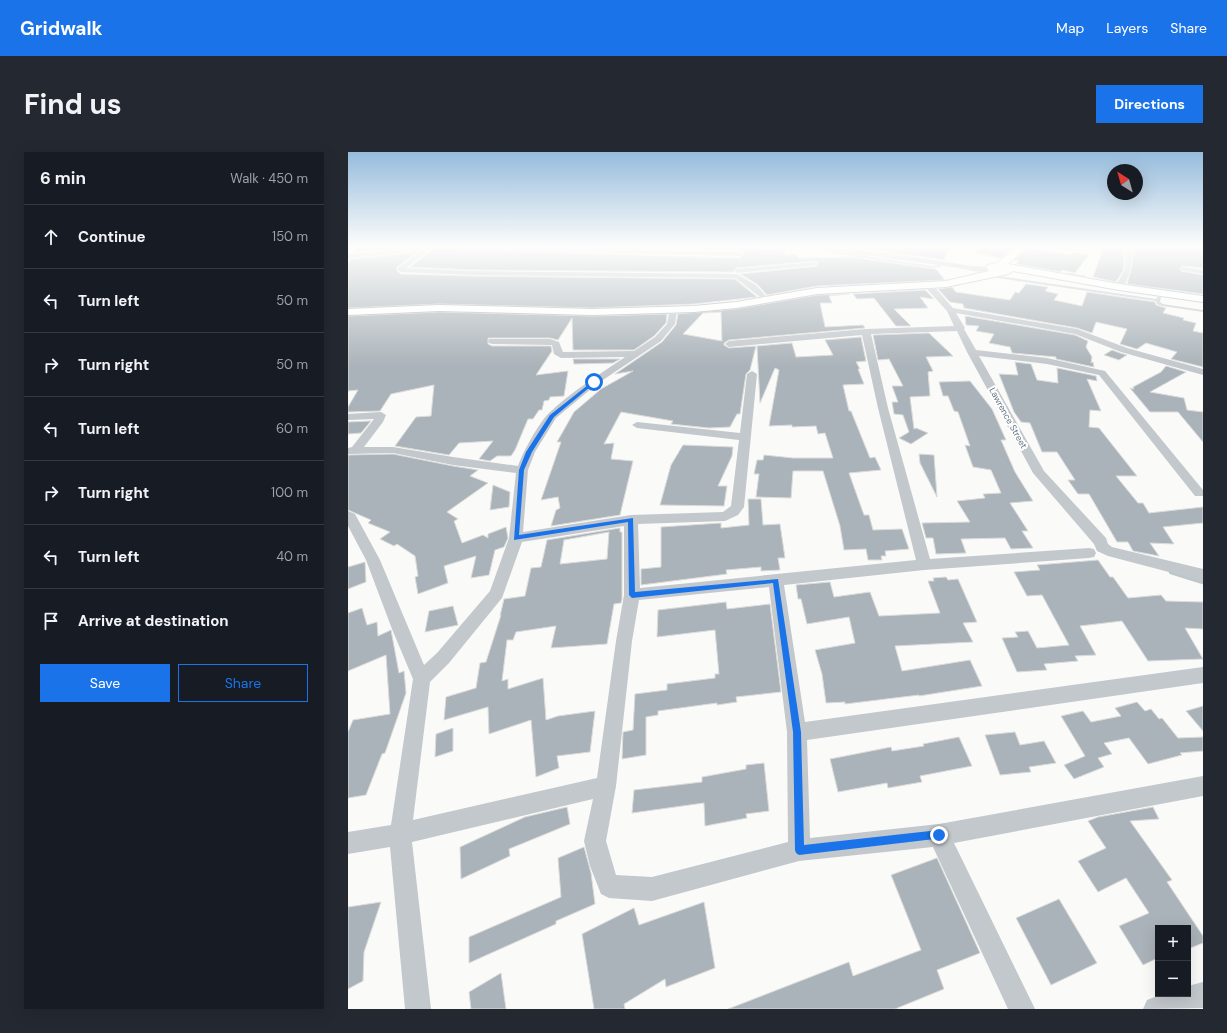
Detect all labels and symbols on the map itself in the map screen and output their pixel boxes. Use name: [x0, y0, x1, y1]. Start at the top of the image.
north arrow: [1107, 164, 1143, 200]
route start: [585, 373, 603, 391]
street label: Lawrence Street: [986, 385, 1030, 451]
route end: [930, 826, 948, 844]

